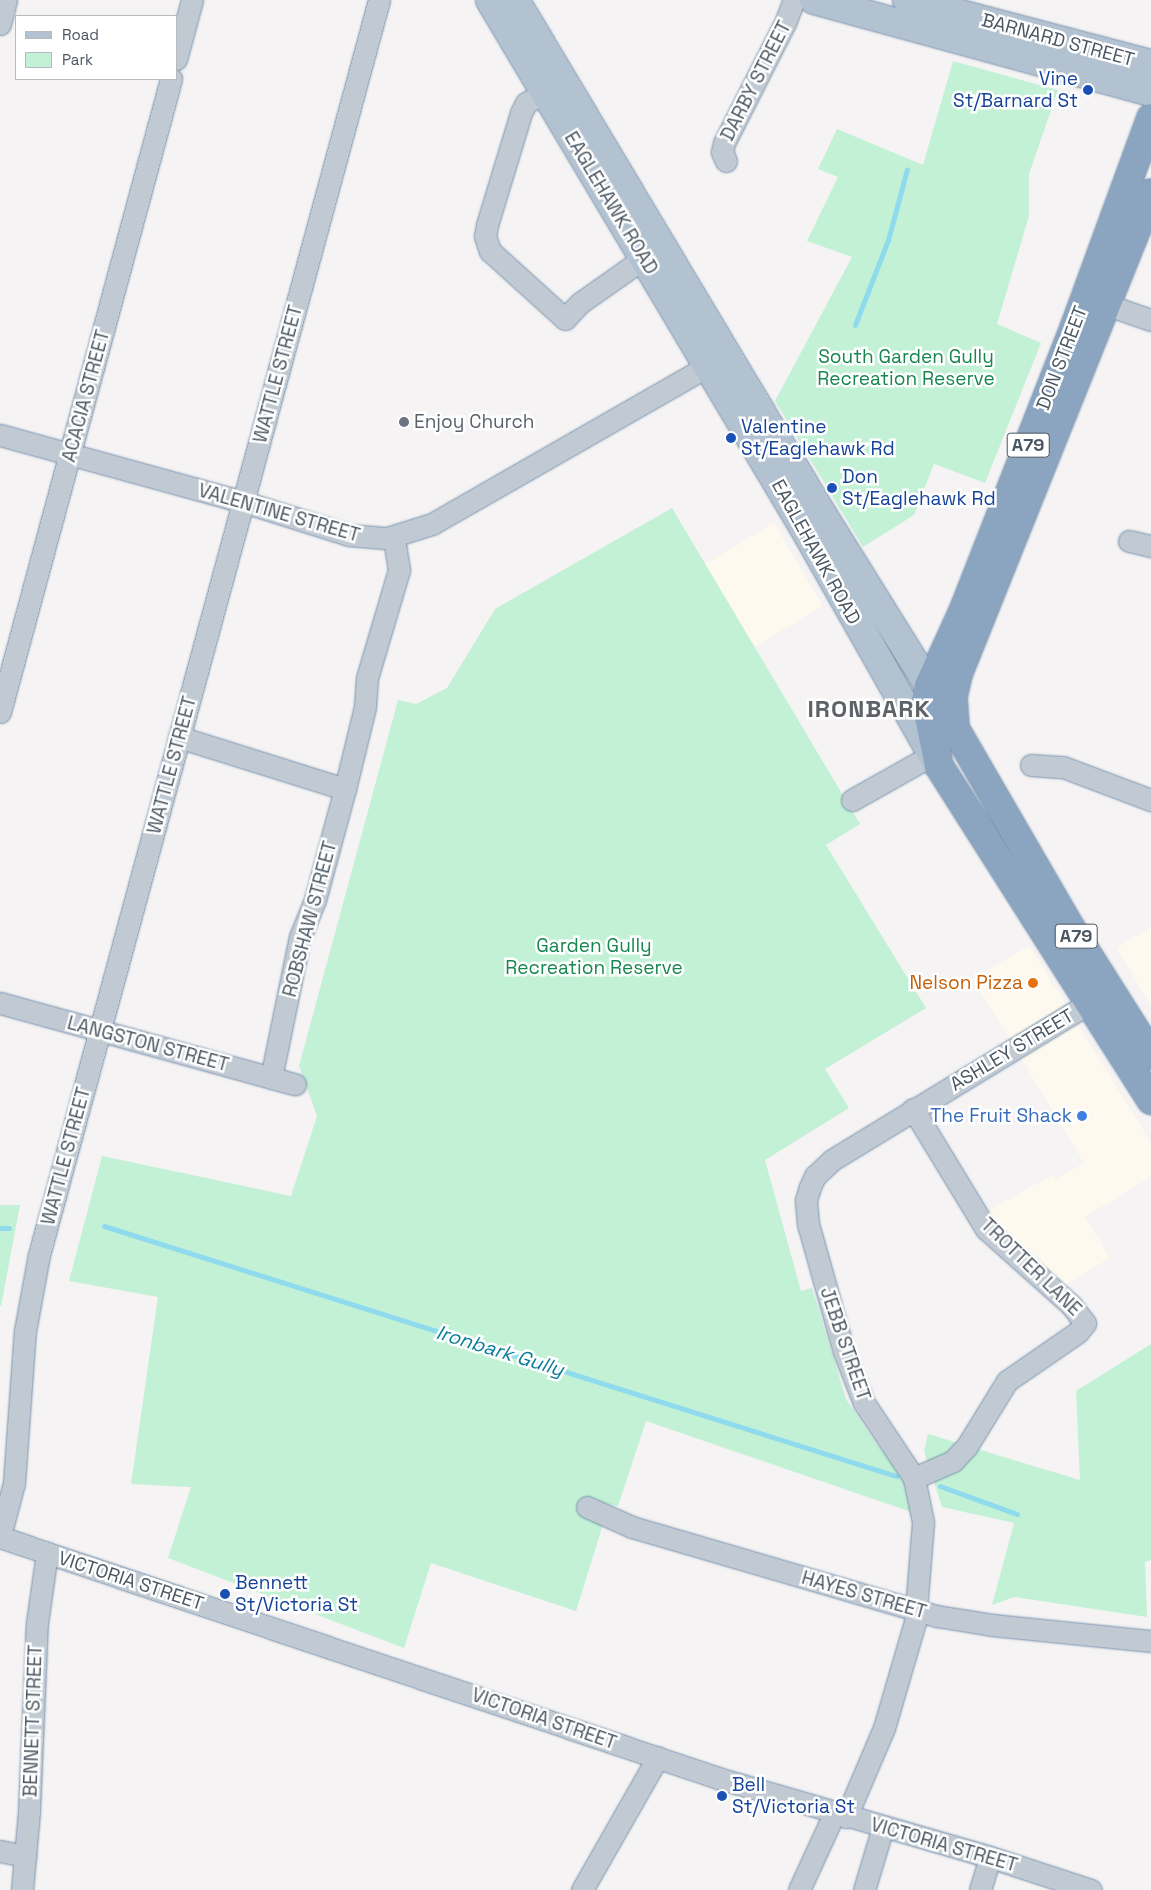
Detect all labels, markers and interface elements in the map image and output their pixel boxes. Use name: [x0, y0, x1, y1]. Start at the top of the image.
street label: BARNARD STREET: [979, 9, 1137, 71]
legend: [15, 15, 178, 80]
street label: DARBY STREET: [716, 17, 796, 145]
text: Road: [62, 25, 99, 44]
text: Park: [62, 50, 93, 69]
place label: Vine St/Barnard St: [953, 68, 1078, 112]
marker: Vine St/Barnard St: [1082, 84, 1094, 96]
street label: EAGLEHAWK ROAD: [559, 128, 663, 278]
street label: WATTLE STREET: [249, 303, 307, 445]
street label: DON STREET: [1032, 303, 1092, 413]
street label: ACACIA STREET: [57, 327, 115, 465]
park label: South Garden Gully Recreation Reserve: [817, 346, 995, 390]
place label: Enjoy Church: [414, 411, 534, 433]
marker: Enjoy Church: [398, 416, 410, 428]
place label: Valentine St/Eaglehawk Rd: [741, 416, 895, 460]
road number: A79: [1006, 430, 1050, 460]
marker: Valentine St/Eaglehawk Rd: [725, 432, 737, 444]
place label: Don St/Eaglehawk Rd: [842, 466, 996, 510]
street label: EAGLEHAWK ROAD: [767, 476, 865, 628]
street label: VALENTINE STREET: [195, 479, 363, 547]
marker: Don St/Eaglehawk Rd: [826, 482, 838, 494]
street label: WATTLE STREET: [143, 694, 201, 836]
district label: IRONBARK: [806, 695, 932, 723]
street label: ROBSHAW STREET: [278, 838, 342, 1000]
road number: A79: [1054, 920, 1098, 951]
park label: Garden Gully Recreation Reserve: [505, 935, 683, 979]
place label: Nelson Pizza: [909, 972, 1023, 994]
marker: Nelson Pizza: [1027, 977, 1039, 989]
street label: ASHLEY STREET: [946, 1004, 1078, 1096]
street label: LANGSTON STREET: [65, 1011, 231, 1077]
street label: WATTLE STREET: [37, 1085, 95, 1227]
place label: The Fruit Shack: [930, 1105, 1072, 1127]
marker: The Fruit Shack: [1076, 1110, 1088, 1122]
street label: TROTTER LANE: [976, 1213, 1086, 1321]
street label: JEBB STREET: [815, 1284, 875, 1404]
water label: Ironbark Gully: [433, 1320, 567, 1382]
street label: VICTORIA STREET: [55, 1547, 207, 1615]
street label: HAYES STREET: [799, 1566, 929, 1624]
place label: Bennett St/Victoria St: [235, 1572, 358, 1616]
marker: Bennett St/Victoria St: [219, 1588, 231, 1600]
street label: BENNETT STREET: [19, 1644, 47, 1798]
street label: VICTORIA STREET: [468, 1684, 620, 1754]
place label: Bell St/Victoria St: [732, 1774, 855, 1818]
marker: Bell St/Victoria St: [716, 1790, 728, 1802]
street label: VICTORIA STREET: [868, 1813, 1020, 1877]

